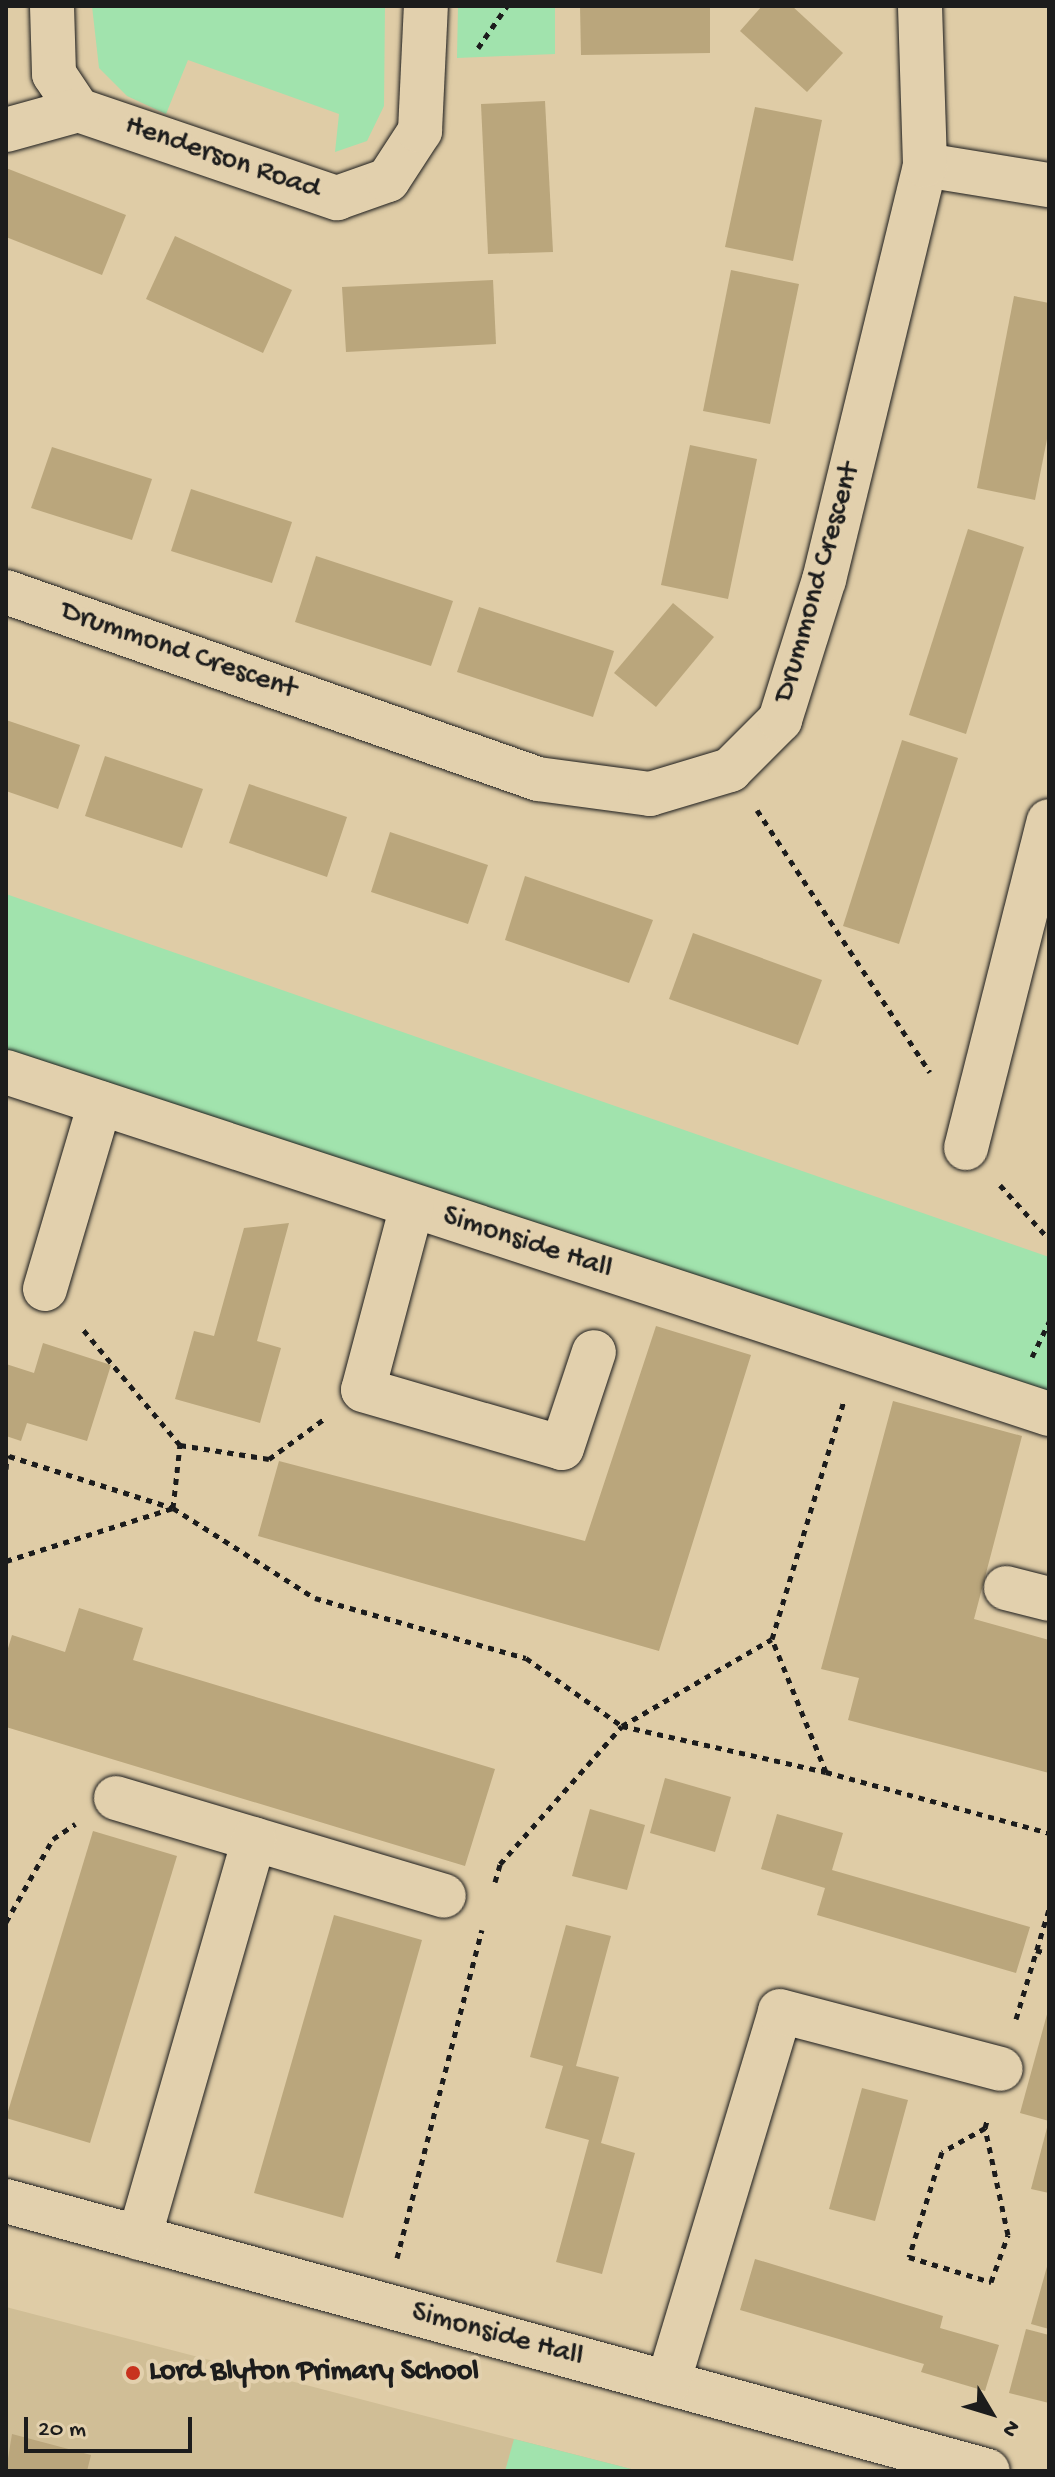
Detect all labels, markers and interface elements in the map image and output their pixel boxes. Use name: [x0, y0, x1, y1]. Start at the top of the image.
street label: Henderson Road: [120, 109, 324, 209]
street label: Drummond Crescent: [768, 459, 870, 707]
street label: Drummond Crescent: [55, 595, 301, 709]
street label: Simonside Hall: [438, 1200, 616, 1288]
street label: Simonside Hall: [407, 2296, 587, 2376]
place label: Lord Blyton Primary School: [149, 2355, 479, 2391]
marker: Lord Blyton Primary School: [124, 2364, 142, 2382]
north arrow: [951, 2373, 1031, 2453]
scale bar: [28, 2401, 196, 2451]
text: N: [995, 2414, 1025, 2441]
text: 20 m: [38, 2416, 86, 2445]

